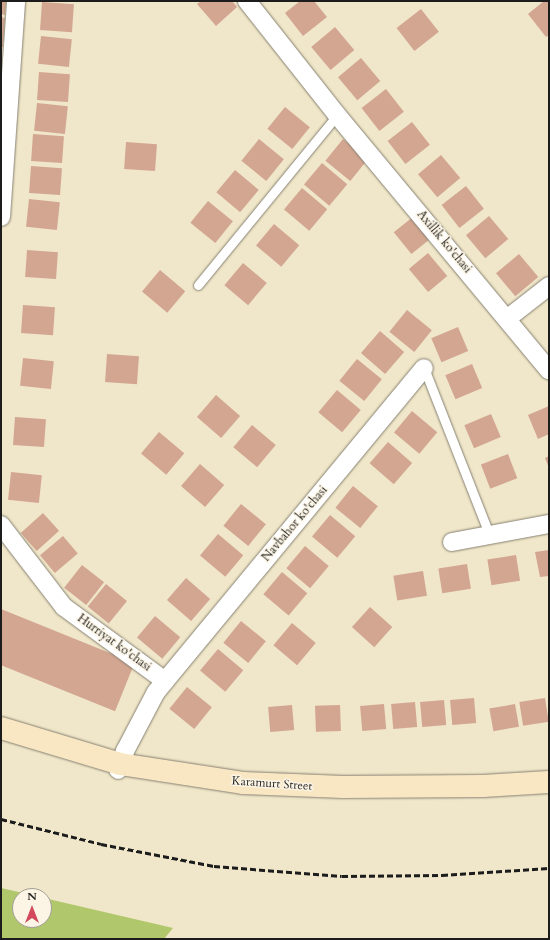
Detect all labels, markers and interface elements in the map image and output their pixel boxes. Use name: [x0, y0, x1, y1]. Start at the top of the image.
street label: Axillik ko'chasi: [414, 208, 474, 276]
street label: Navbahor ko'chasi: [259, 483, 331, 565]
street label: Hurriyat ko'chasi: [74, 611, 154, 675]
street label: Karamurt Street: [231, 774, 313, 794]
north arrow: [12, 888, 52, 928]
text: N: [27, 889, 37, 904]

